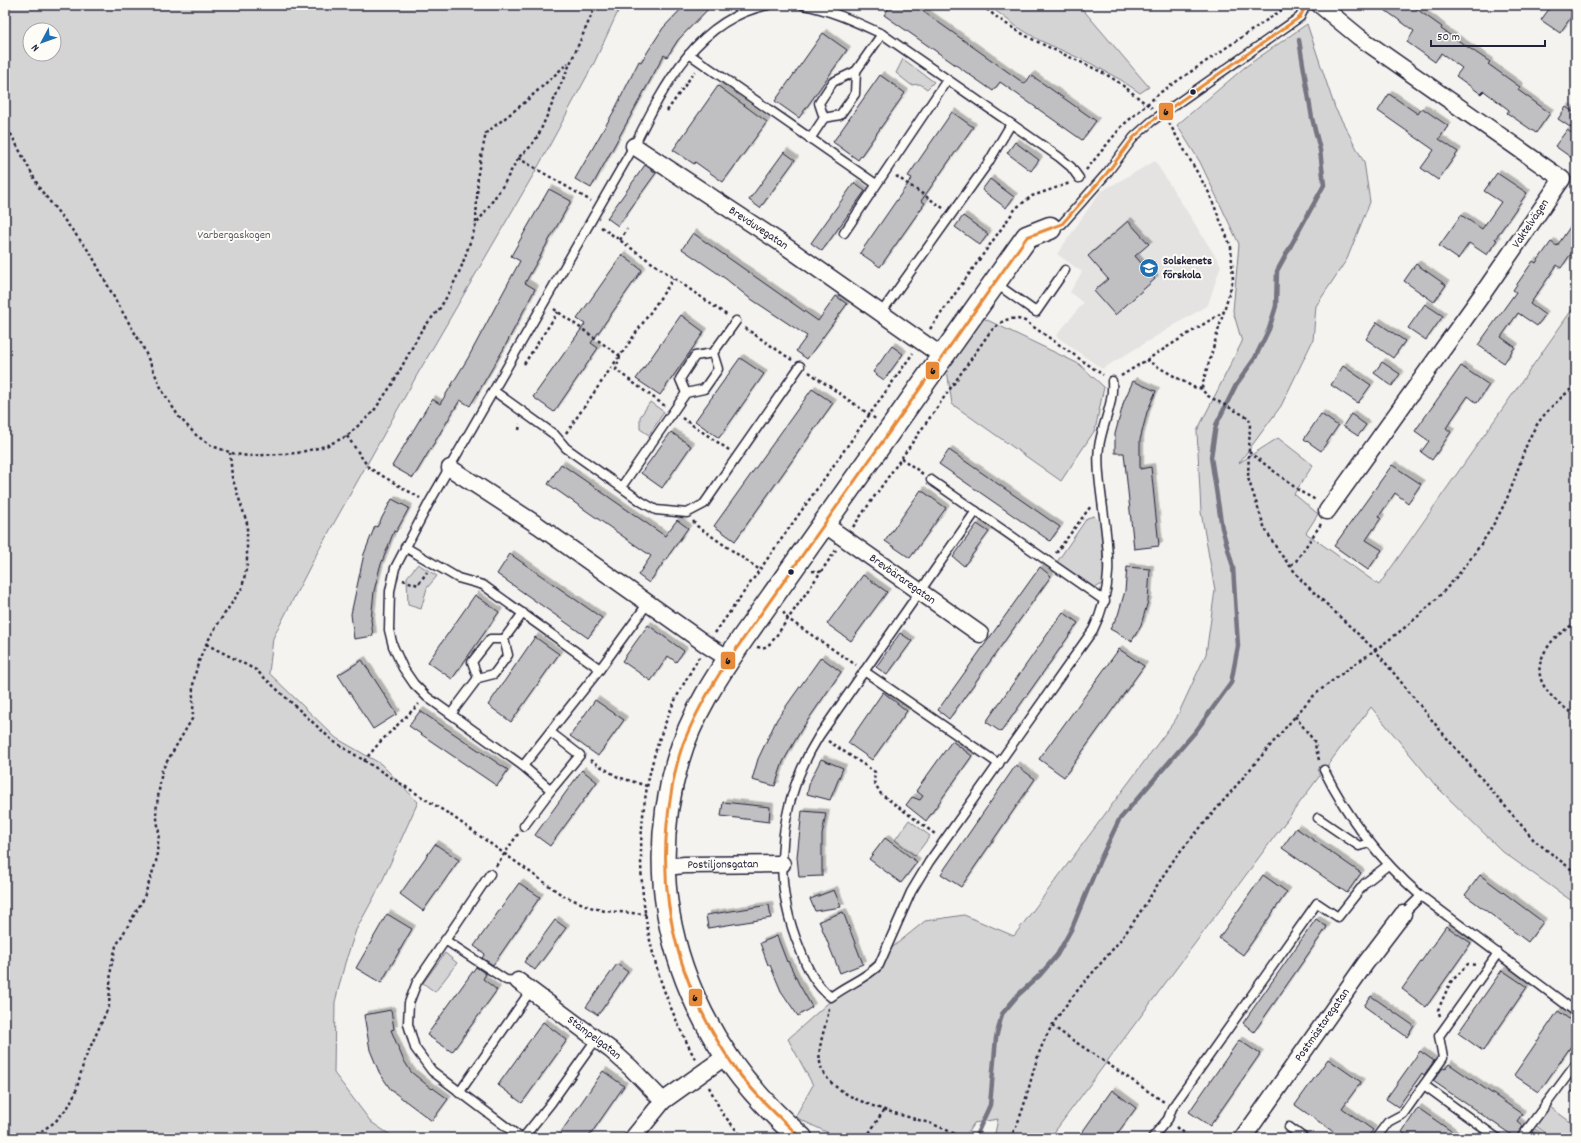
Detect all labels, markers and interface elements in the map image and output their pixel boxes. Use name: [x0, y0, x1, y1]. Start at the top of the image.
north arrow: [22, 22, 62, 62]
scale bar: [1431, 22, 1545, 48]
text: 50 m: [1437, 29, 1460, 46]
text: N: [28, 40, 44, 55]
unlabelled marker: [1188, 87, 1198, 97]
line badge: 6: [1158, 102, 1174, 121]
text: 6: [1163, 105, 1169, 121]
street label: Vaktelvägen: [1508, 196, 1554, 252]
street label: Brevduvegatan: [725, 202, 792, 254]
park label: Varbergaskogen: [197, 227, 271, 244]
place label: Solskenets förskola: [1162, 253, 1212, 284]
school or university icon: Solskenets förskola: [1138, 257, 1160, 279]
line badge: 6: [925, 361, 940, 380]
text: 6: [930, 364, 936, 380]
street label: Brevbäraregatan: [866, 550, 940, 609]
unlabelled marker: [786, 567, 796, 577]
line badge: 6: [720, 651, 736, 670]
text: 6: [725, 654, 731, 670]
street label: Postiljonsgatan: [687, 856, 759, 873]
street label: Postmästaregatan: [1291, 985, 1354, 1065]
line badge: 6: [688, 988, 703, 1007]
text: 6: [692, 991, 698, 1007]
street label: Stämpelgatan: [563, 1012, 625, 1064]

